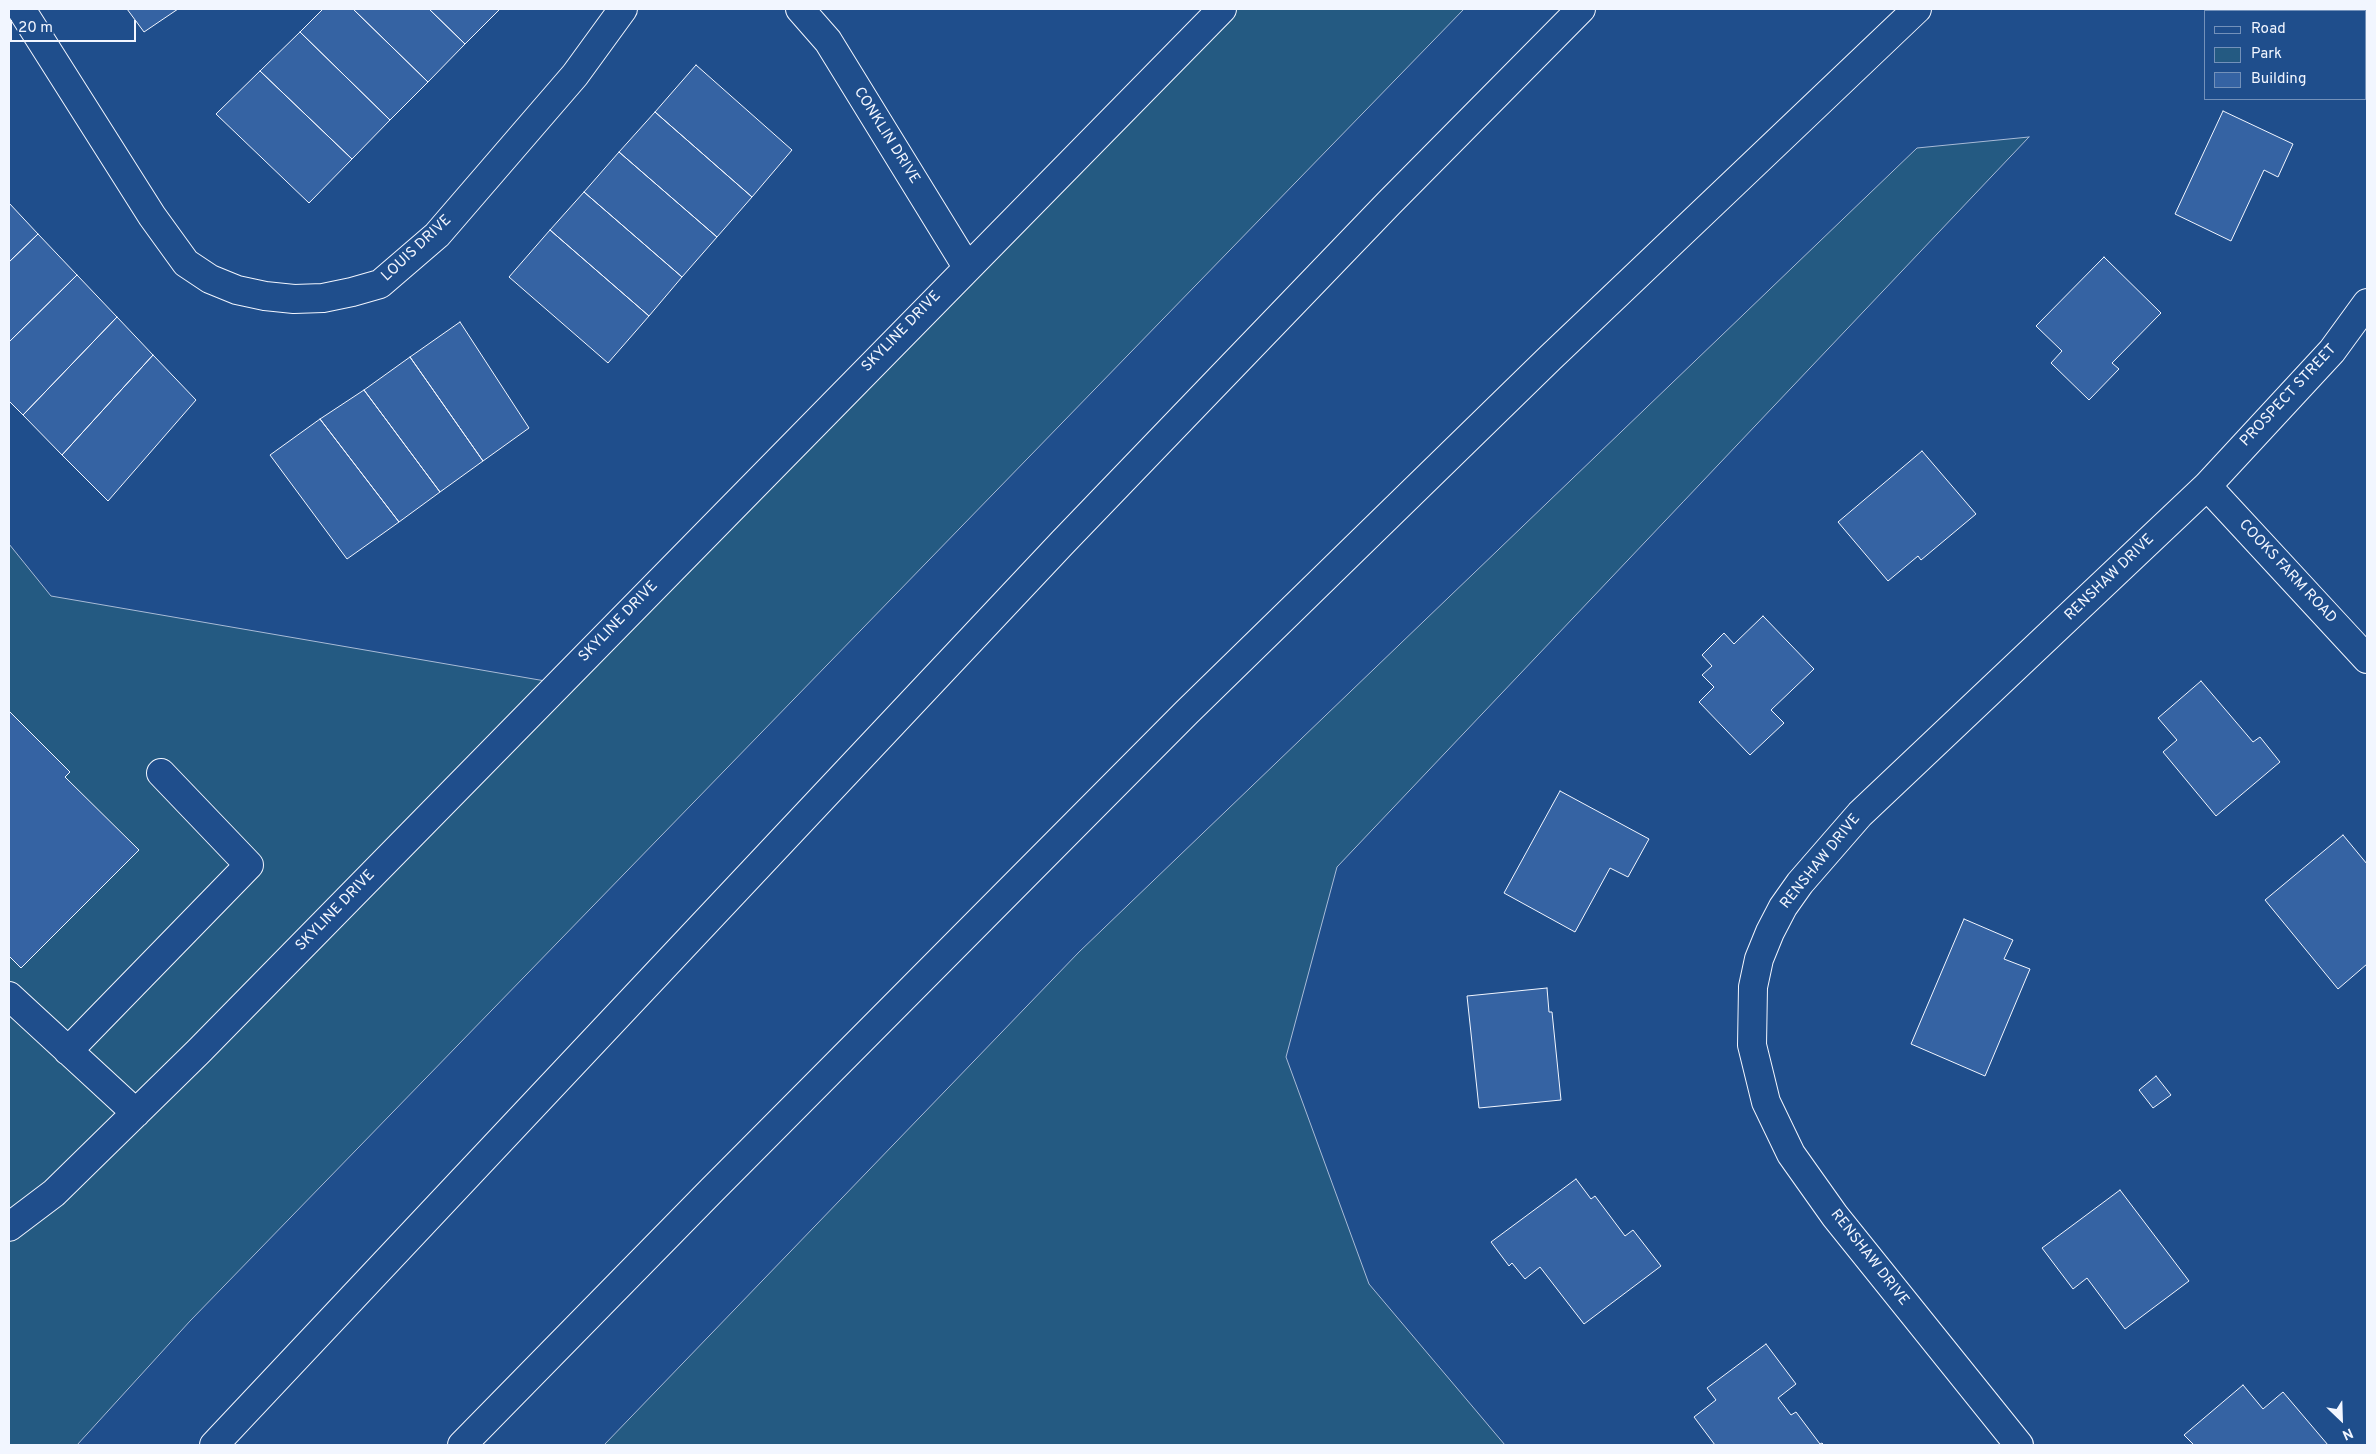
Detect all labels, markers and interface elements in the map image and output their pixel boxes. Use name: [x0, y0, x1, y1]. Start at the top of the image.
scale bar: [12, 10, 139, 42]
legend: [2204, 10, 2366, 100]
text: 20 m: [18, 19, 53, 38]
text: Road: [2251, 20, 2286, 39]
text: Park: [2251, 45, 2282, 64]
text: Building: [2251, 70, 2306, 89]
street label: CONKLIN DRIVE: [849, 84, 923, 188]
street label: LOUIS DRIVE: [378, 212, 456, 286]
street label: SKYLINE DRIVE: [859, 288, 945, 376]
street label: PROSPECT STREET: [2237, 341, 2341, 451]
street label: COOKS FARM ROAD: [2234, 516, 2340, 628]
street label: RENSHAW DRIVE: [2062, 531, 2158, 625]
street label: SKYLINE DRIVE: [576, 578, 662, 666]
street label: RENSHAW DRIVE: [1777, 811, 1865, 913]
street label: SKYLINE DRIVE: [293, 867, 379, 955]
street label: RENSHAW DRIVE: [1826, 1206, 1912, 1310]
north arrow: [2316, 1394, 2366, 1444]
text: N: [2339, 1423, 2355, 1443]

